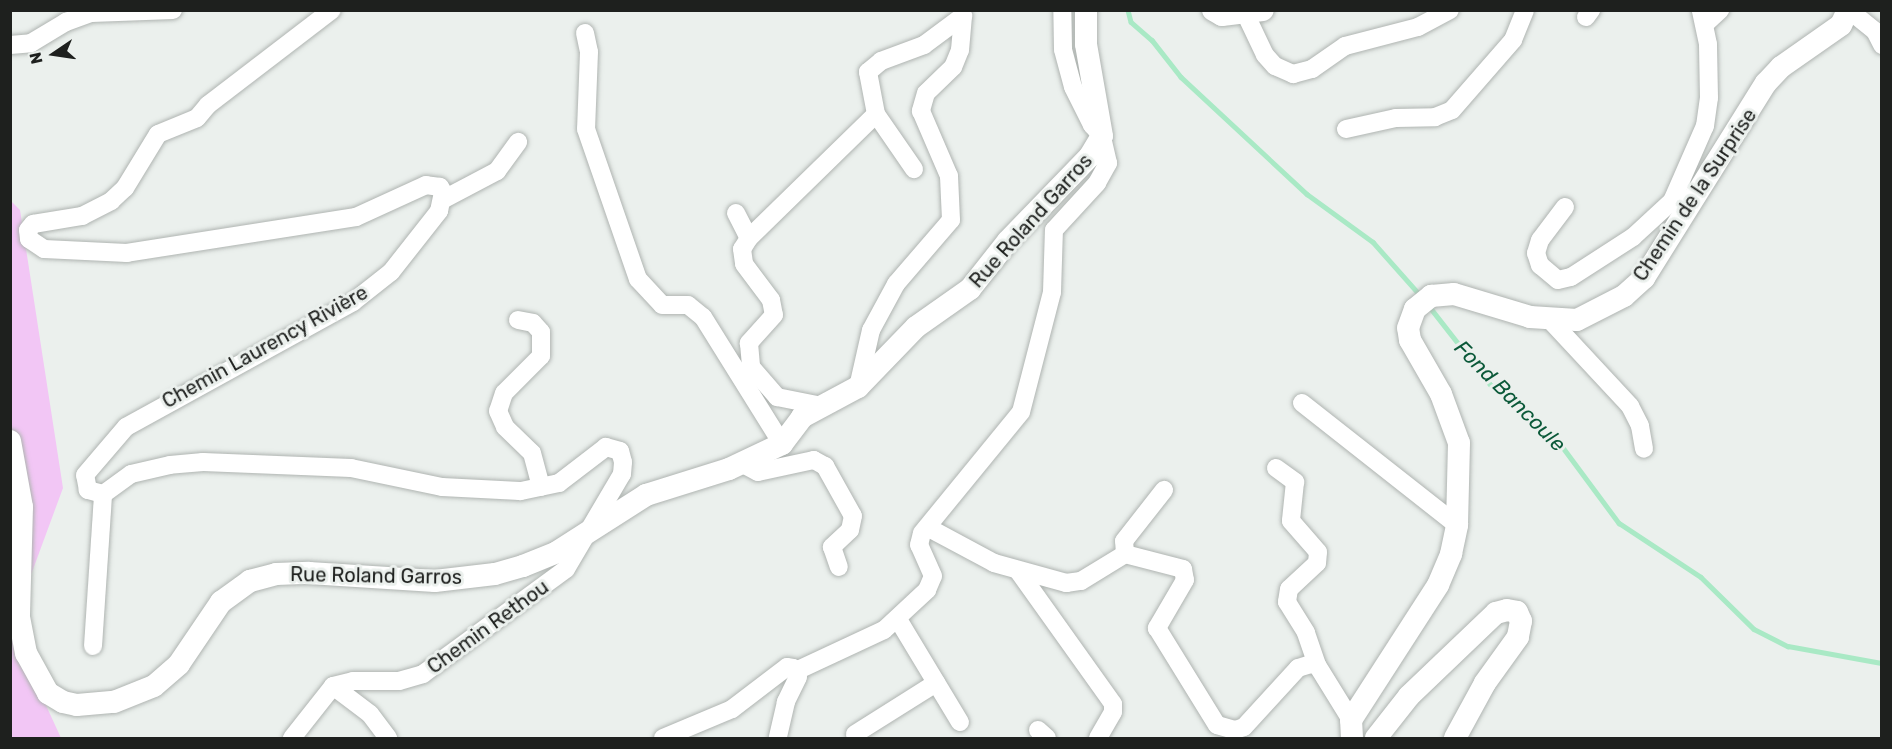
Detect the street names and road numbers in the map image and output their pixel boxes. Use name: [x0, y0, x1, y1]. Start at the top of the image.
street label: Chemin de la Surprise: [1628, 104, 1762, 286]
street label: Rue Roland Garros: [965, 149, 1097, 293]
street label: Chemin Laurency Rivière: [158, 280, 372, 414]
street label: Rue Roland Garros: [290, 563, 462, 589]
street label: Chemin Rethou: [423, 575, 553, 679]

